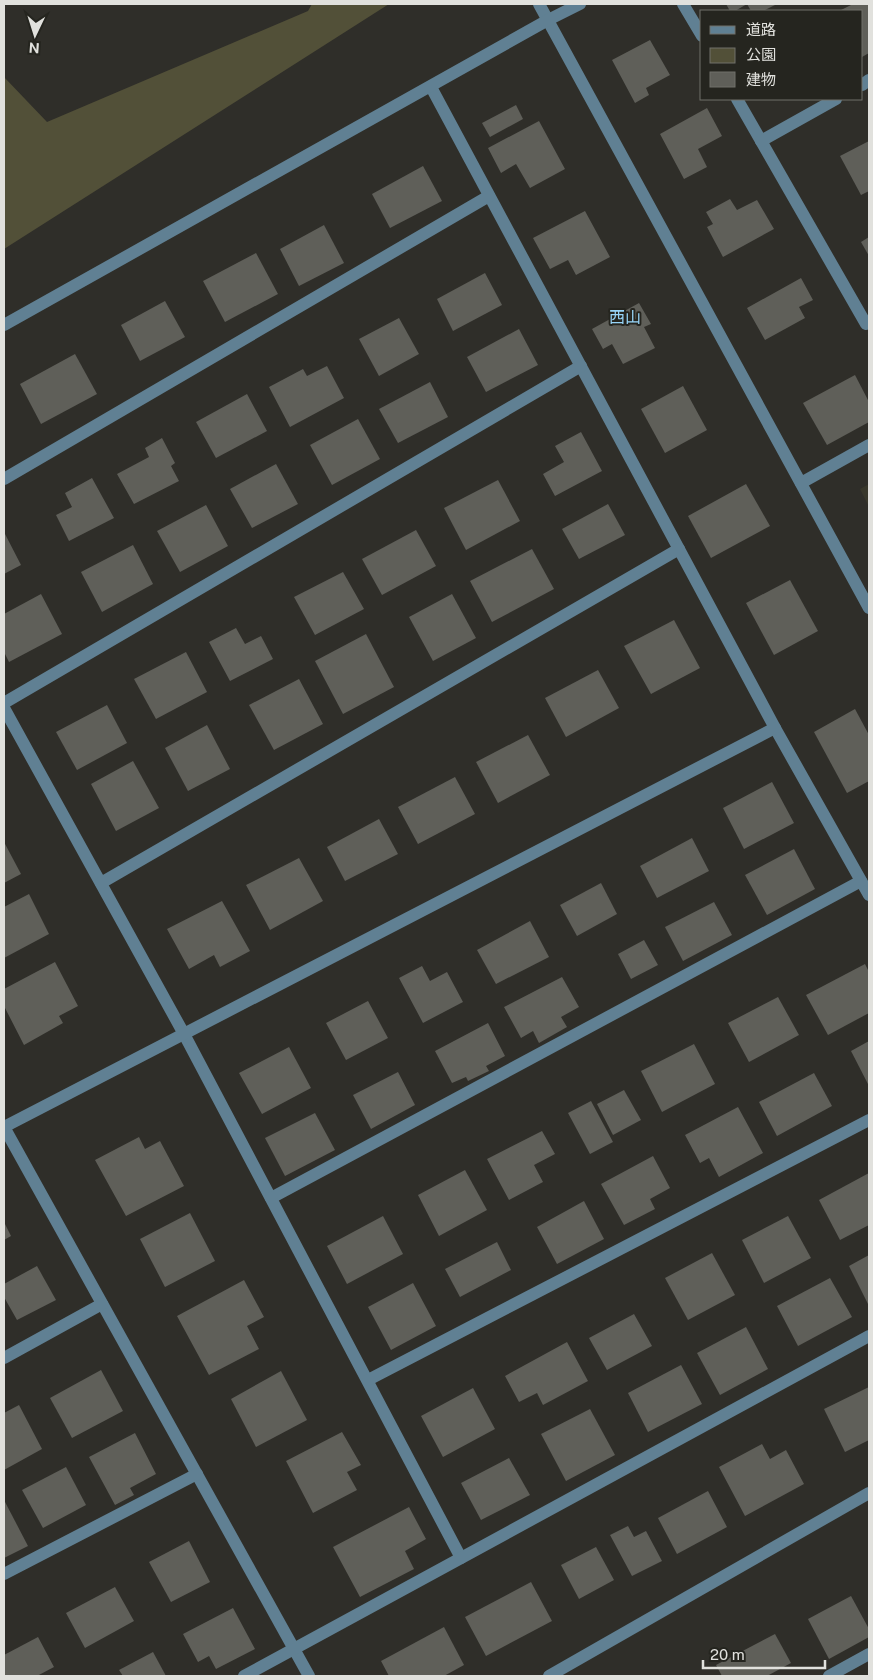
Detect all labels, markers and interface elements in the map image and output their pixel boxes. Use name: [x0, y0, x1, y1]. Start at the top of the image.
north arrow: [10, 10, 60, 60]
legend: [700, 10, 863, 100]
text: 道路: [746, 21, 776, 38]
text: N: [28, 40, 40, 56]
text: 公園: [746, 46, 776, 63]
text: 建物: [746, 71, 776, 88]
district label: 西山: [609, 308, 641, 327]
scale bar: [703, 1638, 826, 1670]
text: 20 m: [710, 1646, 745, 1663]

